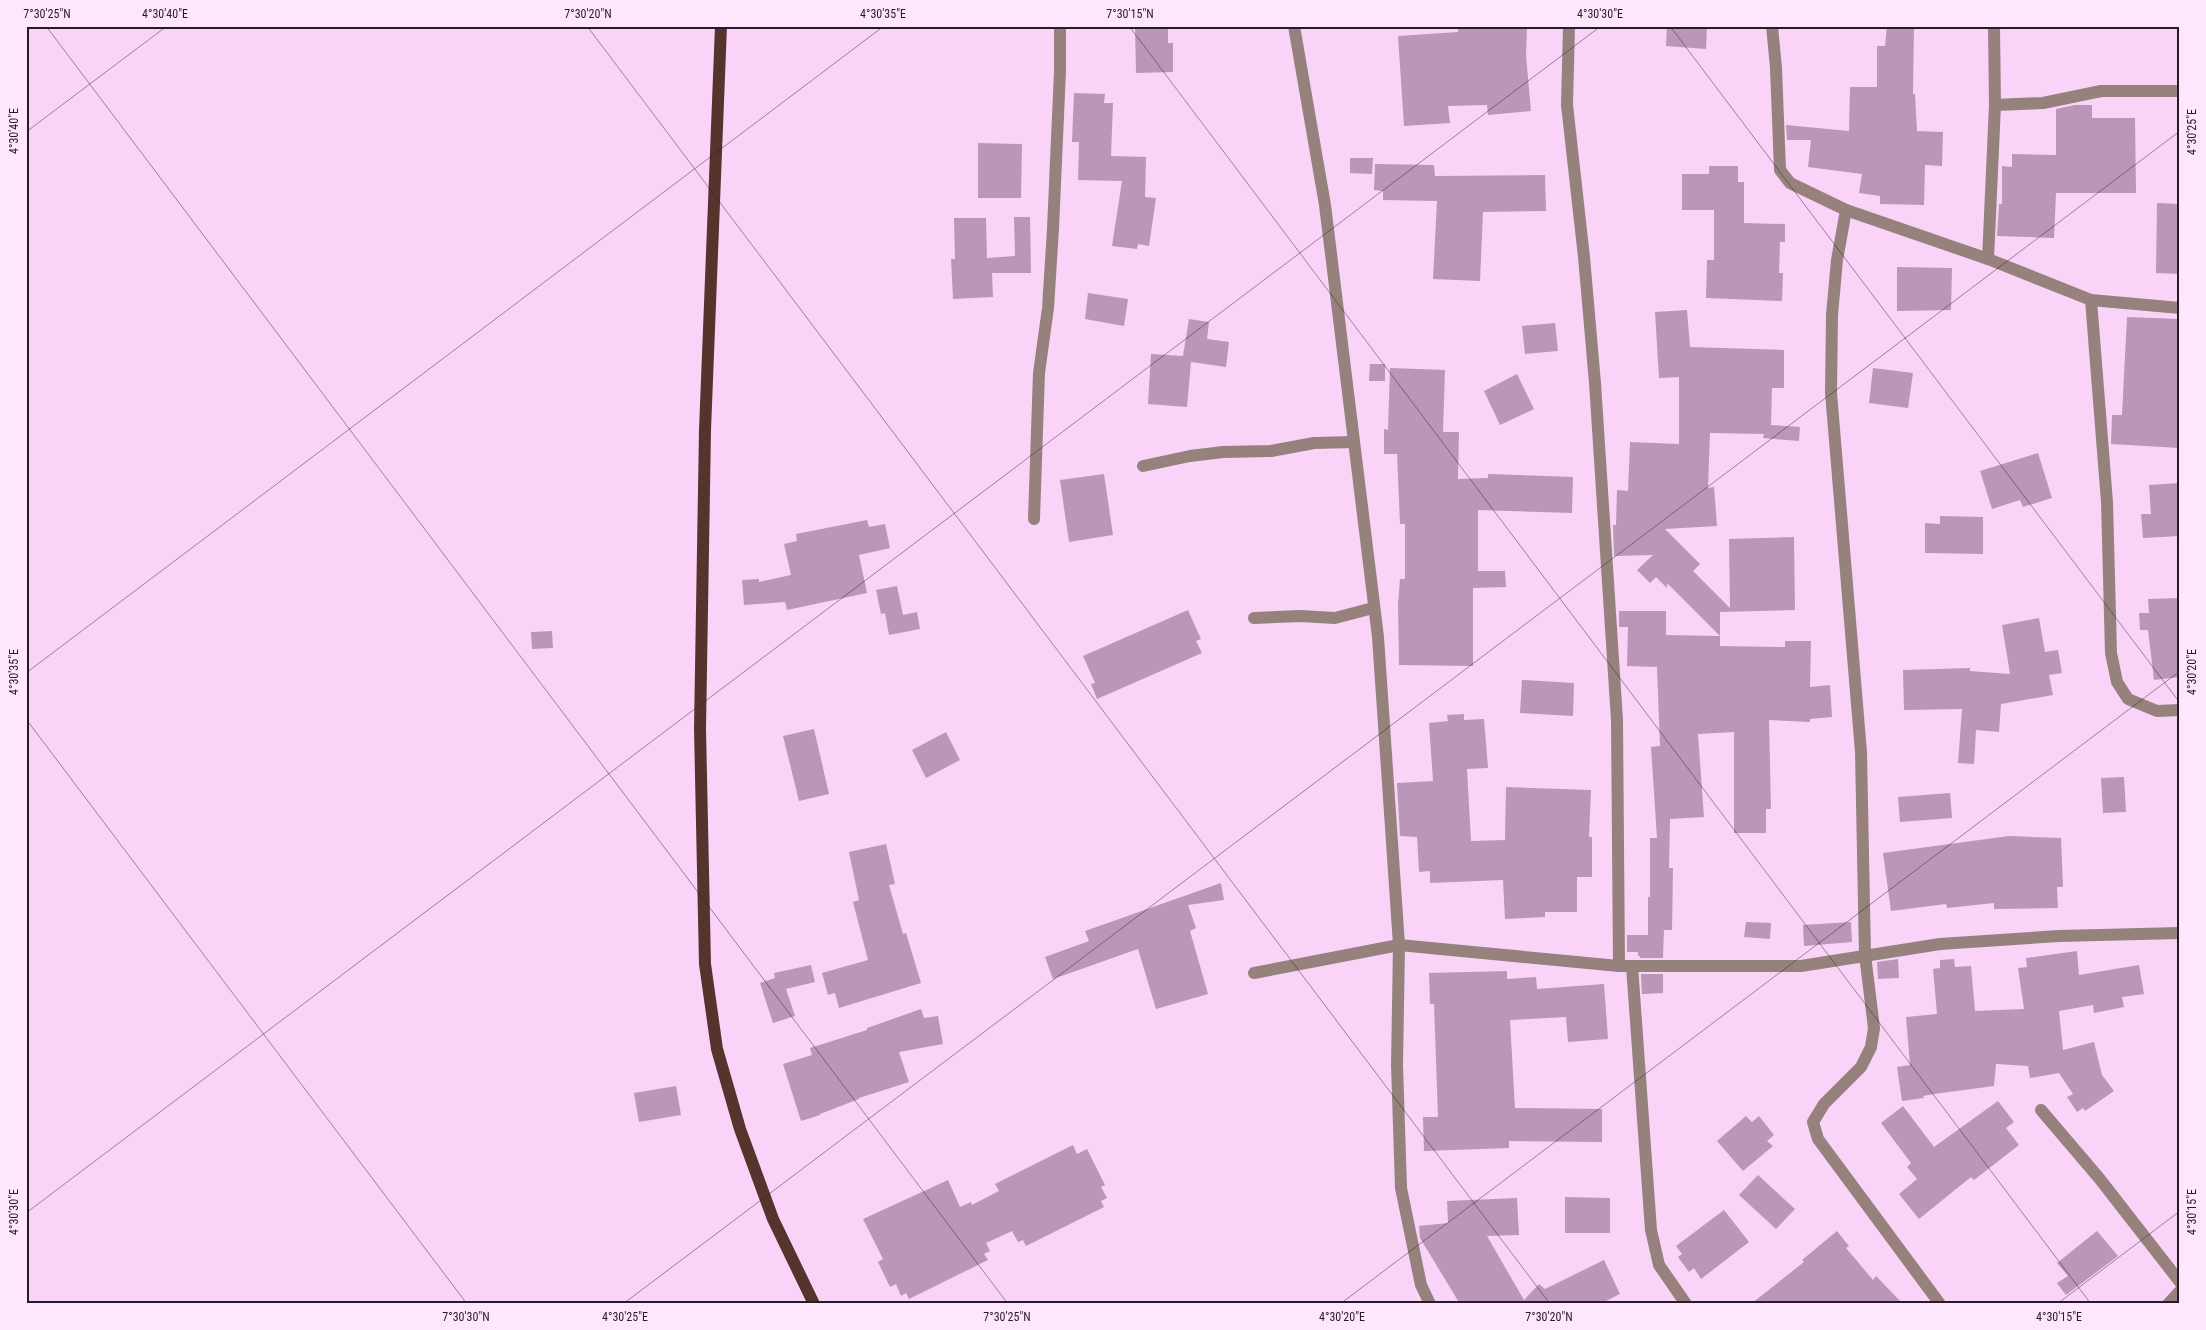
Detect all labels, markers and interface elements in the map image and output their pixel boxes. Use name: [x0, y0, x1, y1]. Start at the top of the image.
text: 7°30'25"N: [23, 7, 71, 21]
text: 4°30'40"E: [142, 7, 188, 21]
text: 7°30'20"N: [564, 7, 612, 21]
text: 4°30'35"E: [860, 7, 906, 21]
text: 7°30'15"N: [1106, 7, 1154, 21]
text: 4°30'30"E: [1577, 7, 1623, 21]
text: 4°30'40"E: [7, 108, 21, 154]
text: 4°30'25"E: [2185, 109, 2199, 155]
text: 4°30'35"E: [7, 649, 21, 695]
text: 4°30'20"E: [2185, 649, 2199, 695]
text: 4°30'30"E: [7, 1189, 21, 1235]
text: 4°30'15"E: [2185, 1189, 2199, 1235]
text: 7°30'30"N: [442, 1310, 490, 1324]
text: 4°30'25"E: [602, 1310, 648, 1324]
text: 7°30'25"N: [983, 1310, 1031, 1324]
text: 4°30'20"E: [1319, 1310, 1365, 1324]
text: 7°30'20"N: [1525, 1310, 1573, 1324]
text: 4°30'15"E: [2036, 1310, 2082, 1324]

